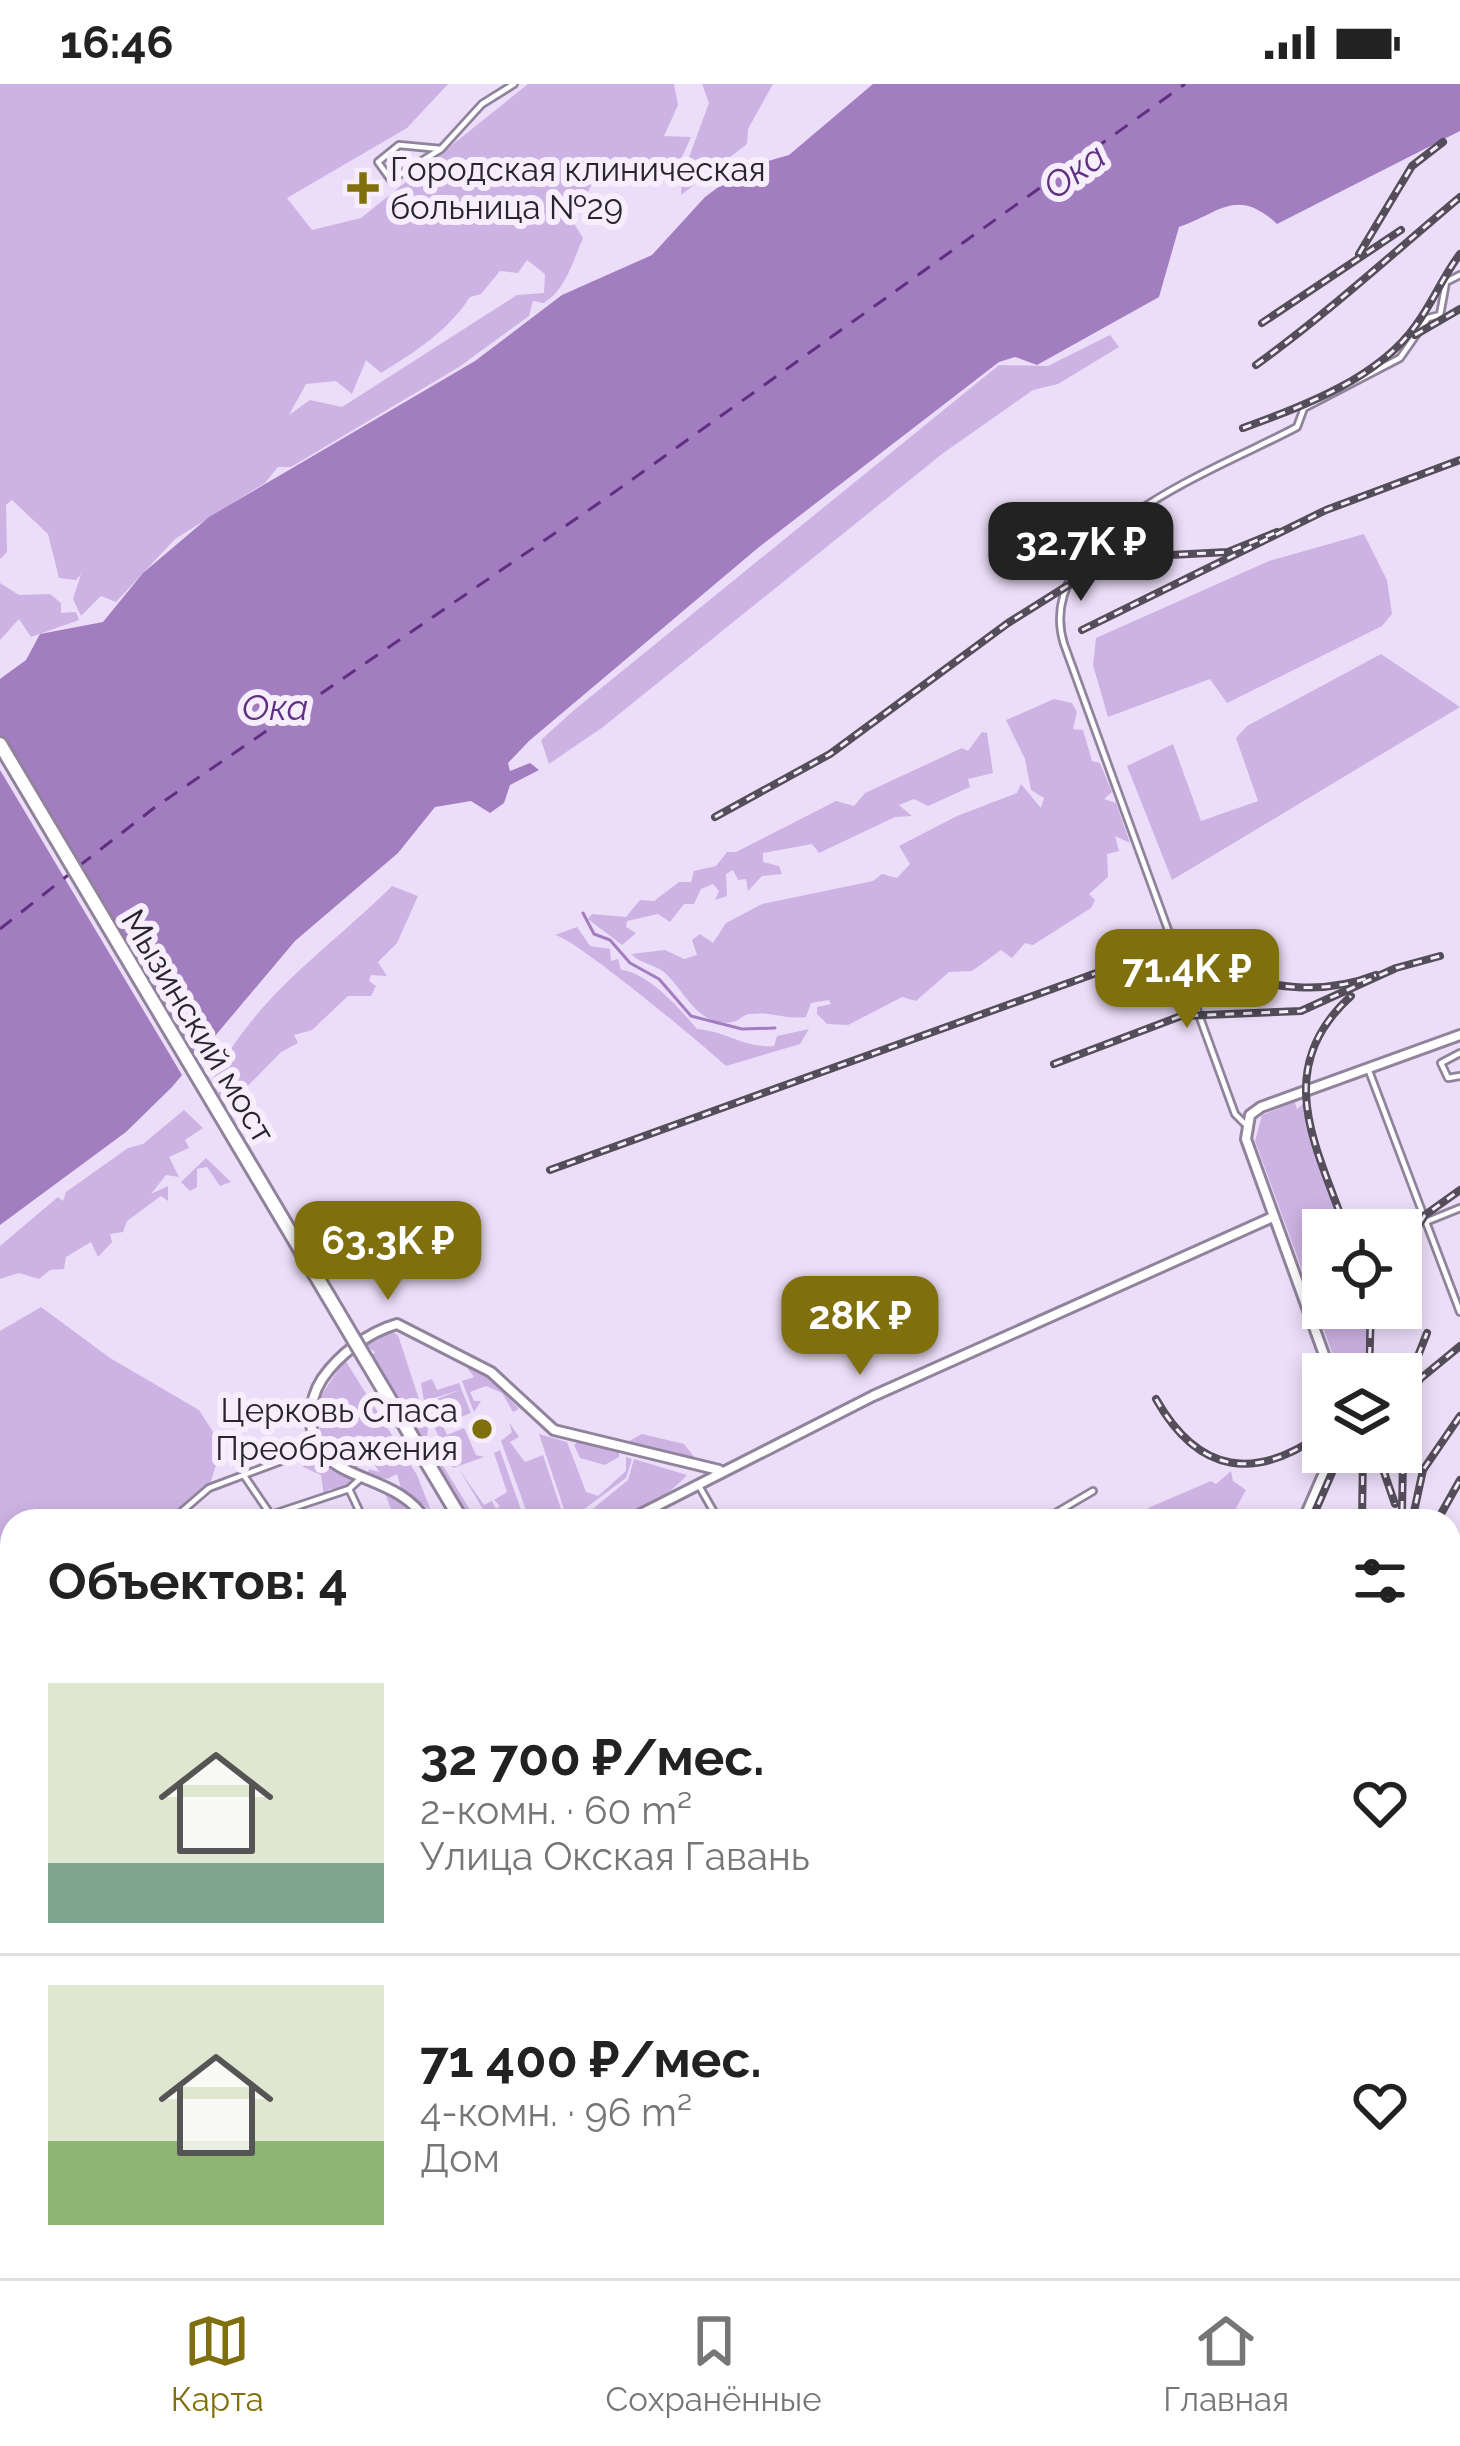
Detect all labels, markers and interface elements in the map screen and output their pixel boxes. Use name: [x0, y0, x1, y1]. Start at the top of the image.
text: 16:46: [60, 16, 174, 69]
water label: Ока: [1035, 134, 1113, 208]
place label: Городская клиническая больница №29: [390, 150, 766, 227]
marker: Городская клиническая больница №29: [347, 172, 379, 204]
pin: 32.7K ₽: [970, 502, 1192, 604]
text: 32.7K ₽: [1015, 518, 1147, 564]
water label: Ока: [242, 686, 308, 728]
street label: Мызинский мост: [113, 902, 283, 1150]
pin: 71.4K ₽: [1076, 929, 1298, 1031]
text: 71.4K ₽: [1122, 945, 1252, 991]
pin: 63.3K ₽: [277, 1201, 499, 1303]
map controls: [1302, 1209, 1422, 1473]
button: locate: [1302, 1209, 1422, 1329]
text: 63.3K ₽: [321, 1217, 455, 1263]
pin: 28K ₽: [776, 1276, 944, 1378]
text: 28K ₽: [808, 1292, 912, 1338]
button: layers: [1302, 1353, 1422, 1473]
place label: Церковь Спаса Преображения: [215, 1391, 458, 1468]
marker: Церковь Спаса Преображения: [469, 1416, 495, 1442]
icon: filters: [1347, 1548, 1413, 1614]
text: Объектов: 4: [48, 1551, 348, 1611]
text: 32 700 ₽/мес.: [420, 1727, 765, 1787]
icon: home: [144, 1731, 288, 1875]
icon: heart: [1347, 1770, 1413, 1836]
text: 2-комн. · 60 m²: [420, 1787, 692, 1833]
text: Улица Окская Гавань: [420, 1833, 810, 1879]
text: 71 400 ₽/мес.: [420, 2029, 762, 2089]
icon: home: [144, 2033, 288, 2177]
icon: heart: [1347, 2072, 1413, 2138]
text: 4-комн. · 96 m²: [420, 2089, 692, 2135]
text: Дом: [420, 2135, 500, 2181]
tab: Карта: [171, 2308, 264, 2419]
tab: Сохранённые: [606, 2308, 822, 2419]
tab: Главная: [1163, 2308, 1289, 2419]

